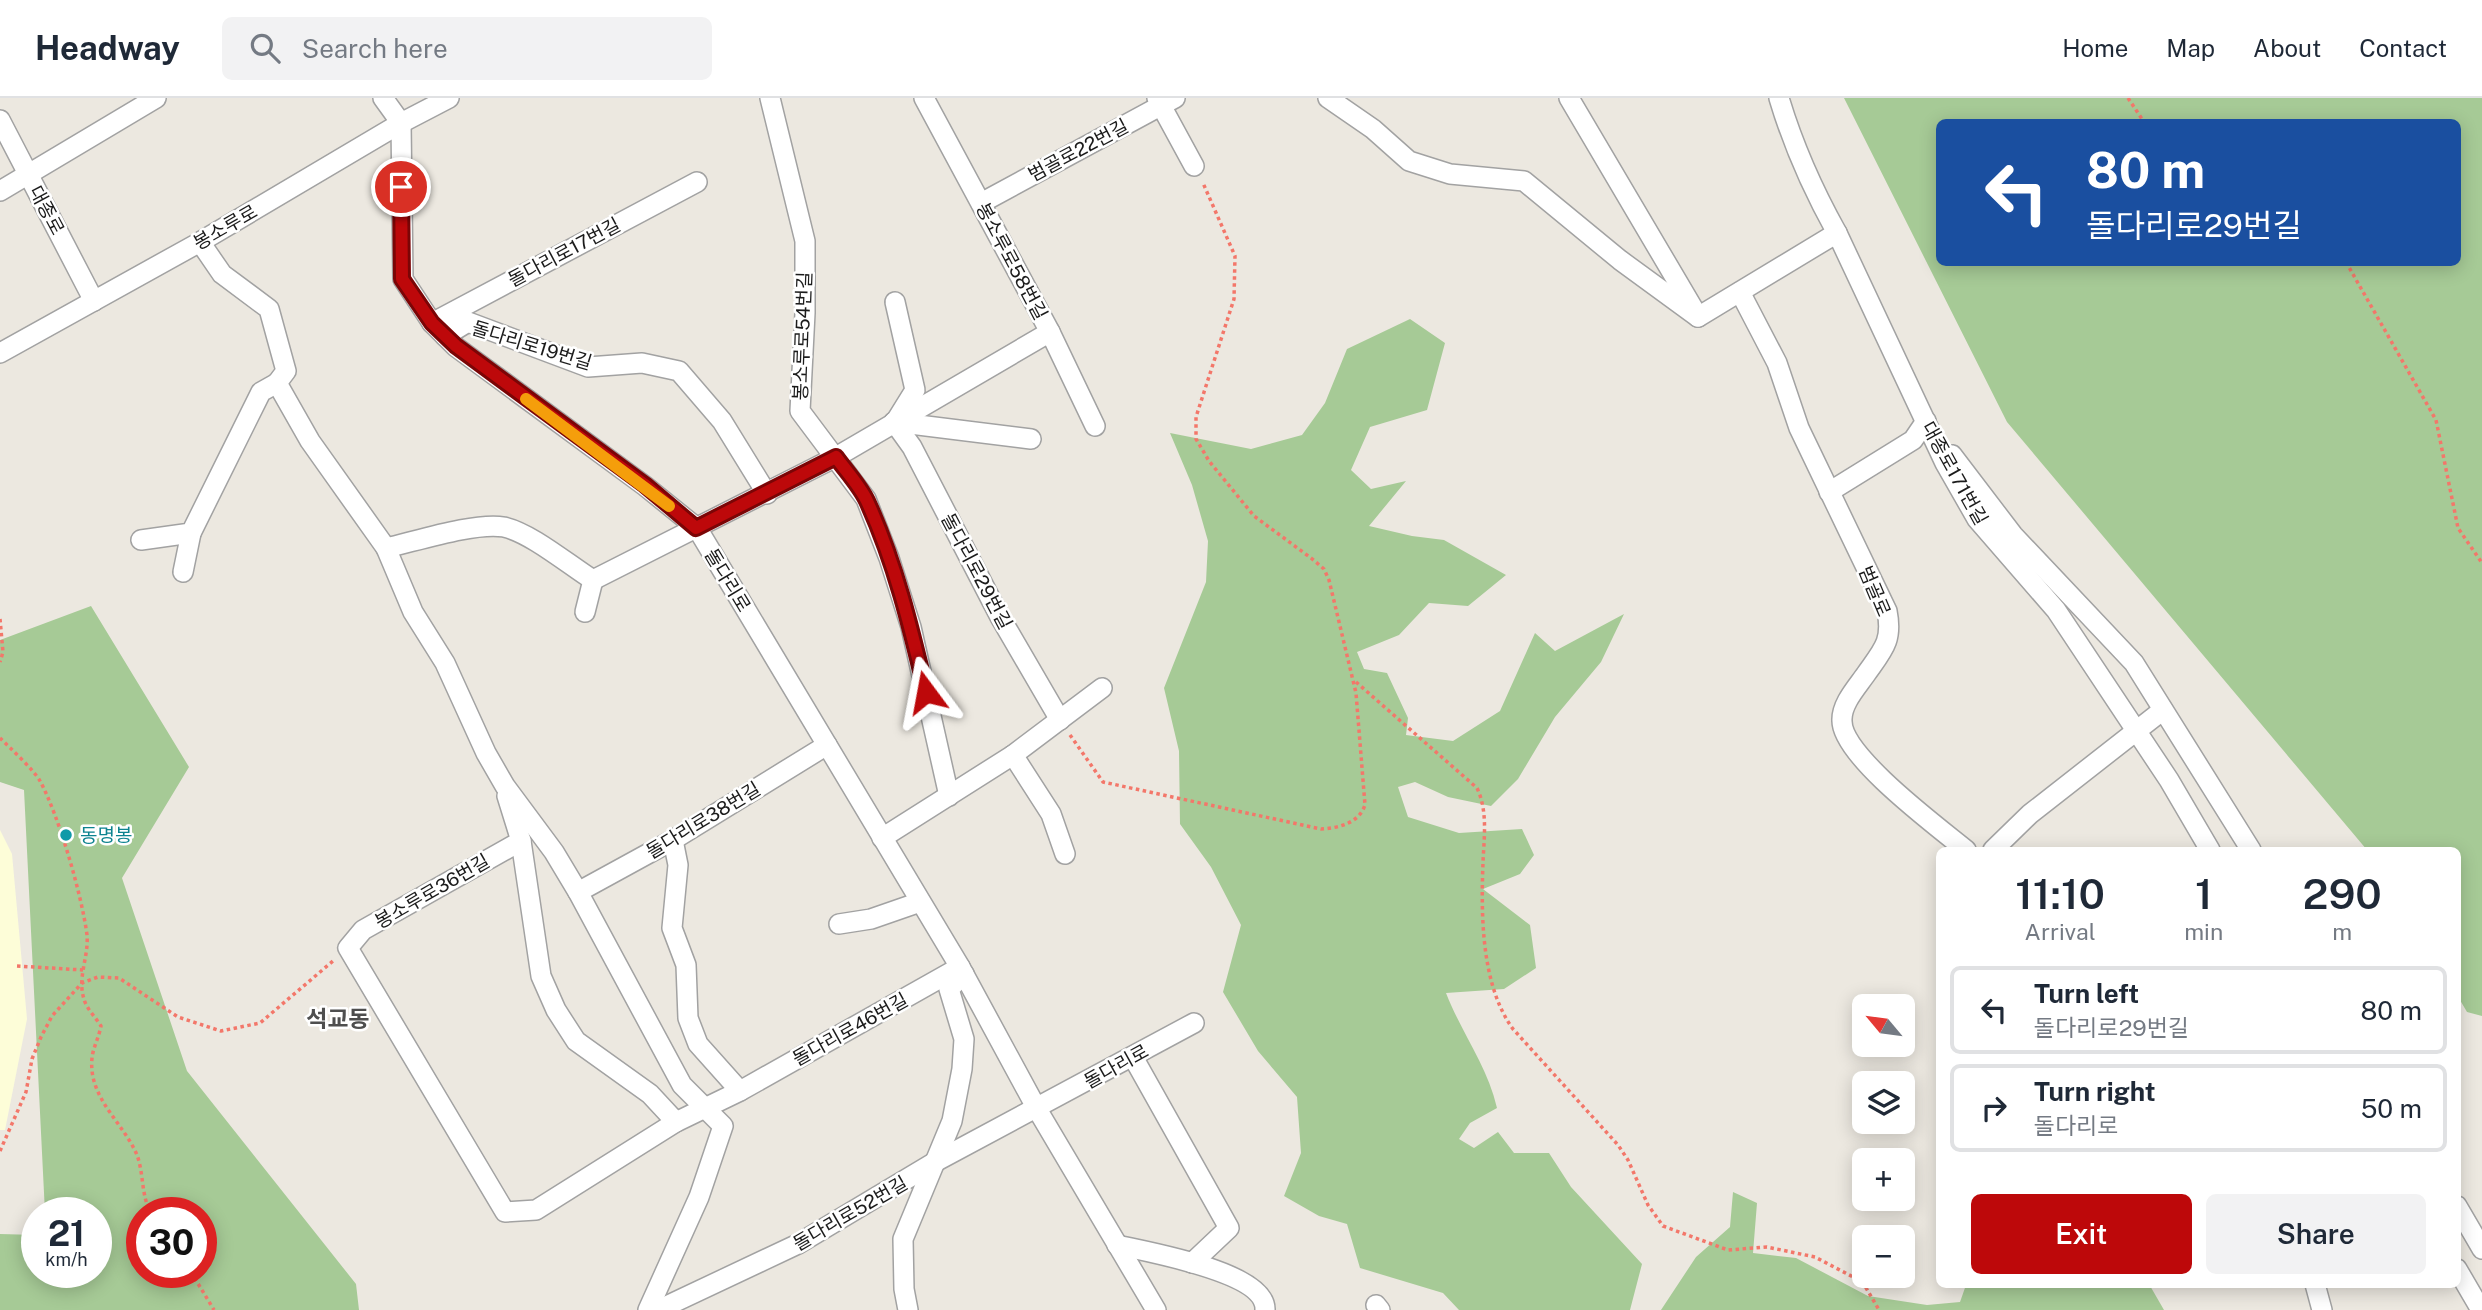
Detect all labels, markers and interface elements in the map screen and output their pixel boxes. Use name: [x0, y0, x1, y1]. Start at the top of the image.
search box: [222, 17, 712, 80]
text: Headway: [35, 29, 180, 67]
icon: search: [246, 29, 284, 67]
text: Search here: [302, 33, 448, 64]
text: Home: [2062, 34, 2128, 62]
text: Map: [2166, 34, 2215, 62]
text: About: [2253, 34, 2321, 62]
text: Contact: [2359, 34, 2447, 62]
street label: 범골로22번길: [1024, 114, 1132, 186]
text: 80 m: [2086, 141, 2205, 199]
icon: left: [1971, 147, 2062, 238]
pin: [371, 157, 431, 217]
icon: arrive: [382, 168, 420, 206]
street label: 대종로: [25, 182, 69, 238]
street label: 봉소루로58번길: [972, 199, 1052, 323]
street label: 봉소루로: [189, 200, 261, 254]
text: 돌다리로29번길: [2086, 207, 2302, 244]
street label: 돌다리로17번길: [504, 213, 624, 291]
street label: 봉소루로54번길: [789, 271, 815, 401]
street label: 돌다리로19번길: [469, 316, 595, 374]
street label: 대종로171번길: [1918, 418, 1992, 528]
street label: 돌다리로29번길: [937, 509, 1017, 633]
street label: 돌다리로: [701, 544, 755, 616]
street label: 범골로: [1855, 563, 1895, 619]
position arrow: [889, 655, 963, 729]
street label: 돌다리로38번길: [642, 777, 764, 863]
place label: 동명봉: [80, 824, 132, 846]
marker: 동명봉: [58, 827, 74, 843]
street label: 봉소루로36번길: [371, 849, 493, 933]
text: 11:10: [2015, 869, 2105, 918]
text: 1: [2195, 869, 2213, 918]
text: 290: [2303, 869, 2382, 918]
text: Arrival: [2025, 918, 2096, 945]
text: min: [2184, 918, 2223, 945]
text: m: [2332, 918, 2352, 945]
text: Turn left: [2034, 978, 2139, 1009]
street label: 돌다리로46번길: [788, 988, 912, 1070]
icon: left: [1975, 991, 2013, 1029]
north arrow: [1852, 994, 1914, 1057]
map controls: [1852, 994, 1915, 1288]
text: 80 m: [2361, 995, 2422, 1026]
district label: 석교동: [306, 1005, 370, 1032]
text: 돌다리로29번길: [2034, 1014, 2189, 1041]
street label: 돌다리로: [1080, 1039, 1152, 1093]
button: layers: [1852, 1071, 1915, 1134]
text: Turn right: [2034, 1076, 2156, 1107]
icon: right: [1975, 1089, 2013, 1127]
text: 50 m: [2361, 1093, 2422, 1124]
text: 돌다리로: [2034, 1112, 2119, 1139]
button: +: [1852, 1148, 1915, 1211]
street label: 돌다리로52번길: [789, 1171, 911, 1255]
button: Exit: [1971, 1194, 2192, 1274]
button: Share: [2206, 1194, 2426, 1274]
speed limit sign: 30: [126, 1197, 217, 1288]
text: 21: [48, 1213, 85, 1254]
button: −: [1852, 1225, 1915, 1288]
text: km/h: [45, 1249, 88, 1270]

